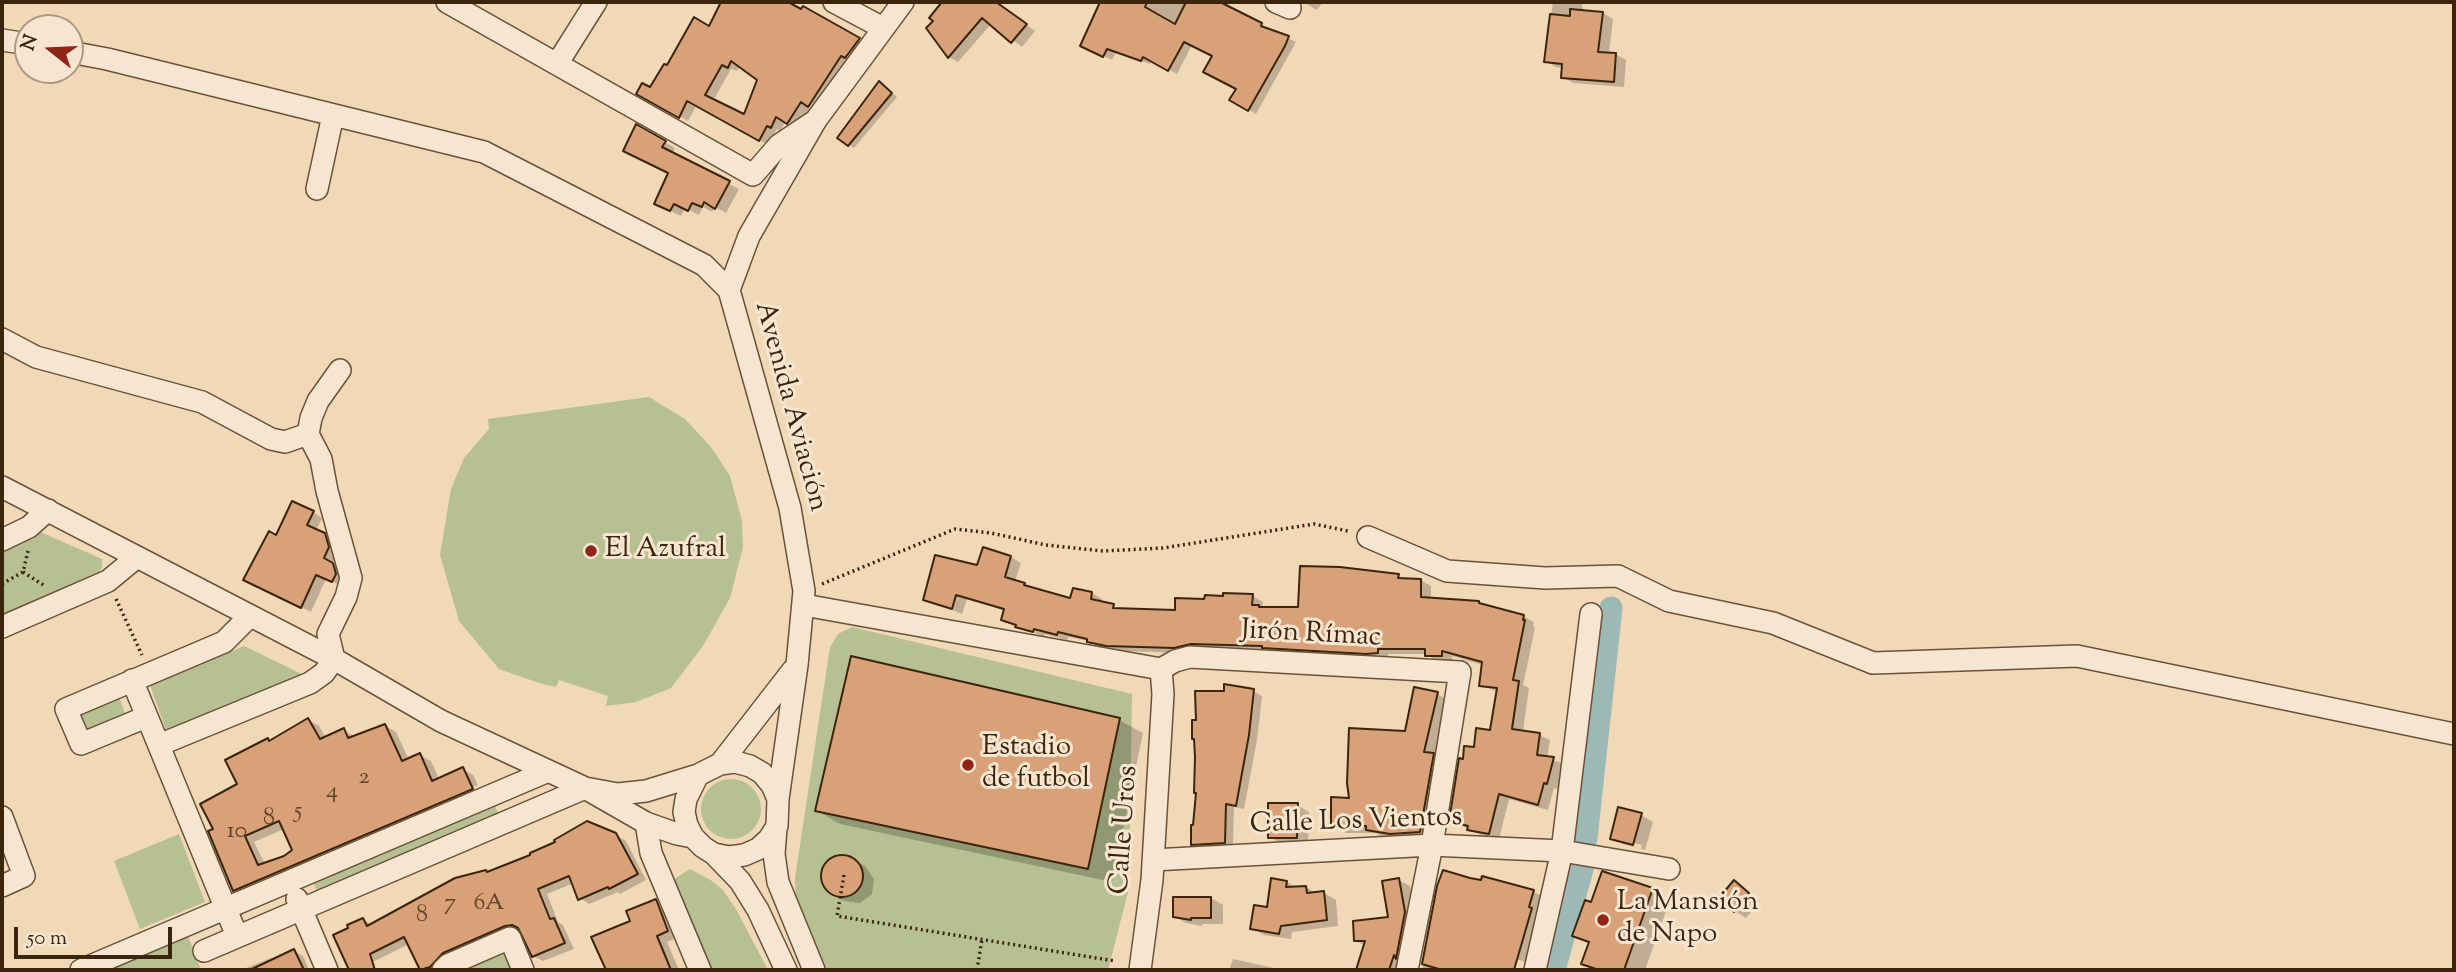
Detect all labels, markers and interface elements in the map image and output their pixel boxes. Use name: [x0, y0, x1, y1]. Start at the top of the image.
north arrow: [14, 14, 84, 84]
text: N: [15, 32, 46, 54]
street label: Avenida Aviación: [745, 298, 833, 516]
place label: El Azufral: [605, 534, 726, 568]
marker: El Azufral: [583, 543, 599, 559]
street label: Jirón Rímac: [1240, 616, 1382, 656]
place label: Estadio de futbol: [982, 732, 1090, 798]
marker: Estadio de futbol: [960, 757, 976, 773]
street label: Calle Uros: [1105, 764, 1147, 896]
house number: 2: [358, 765, 370, 793]
house number: 4: [326, 779, 338, 807]
house number: 5: [294, 799, 302, 827]
street label: Calle Los Vientos: [1249, 803, 1463, 843]
house number: 8: [263, 806, 275, 834]
house number: 10: [227, 819, 247, 847]
place label: La Mansión de Napo: [1617, 887, 1759, 953]
house number: 7: [444, 891, 456, 919]
house number: 6A: [474, 891, 504, 919]
house number: 8: [416, 903, 428, 931]
scale bar: [18, 912, 175, 956]
marker: La Mansión de Napo: [1595, 912, 1611, 928]
text: 50 m: [27, 924, 67, 954]

